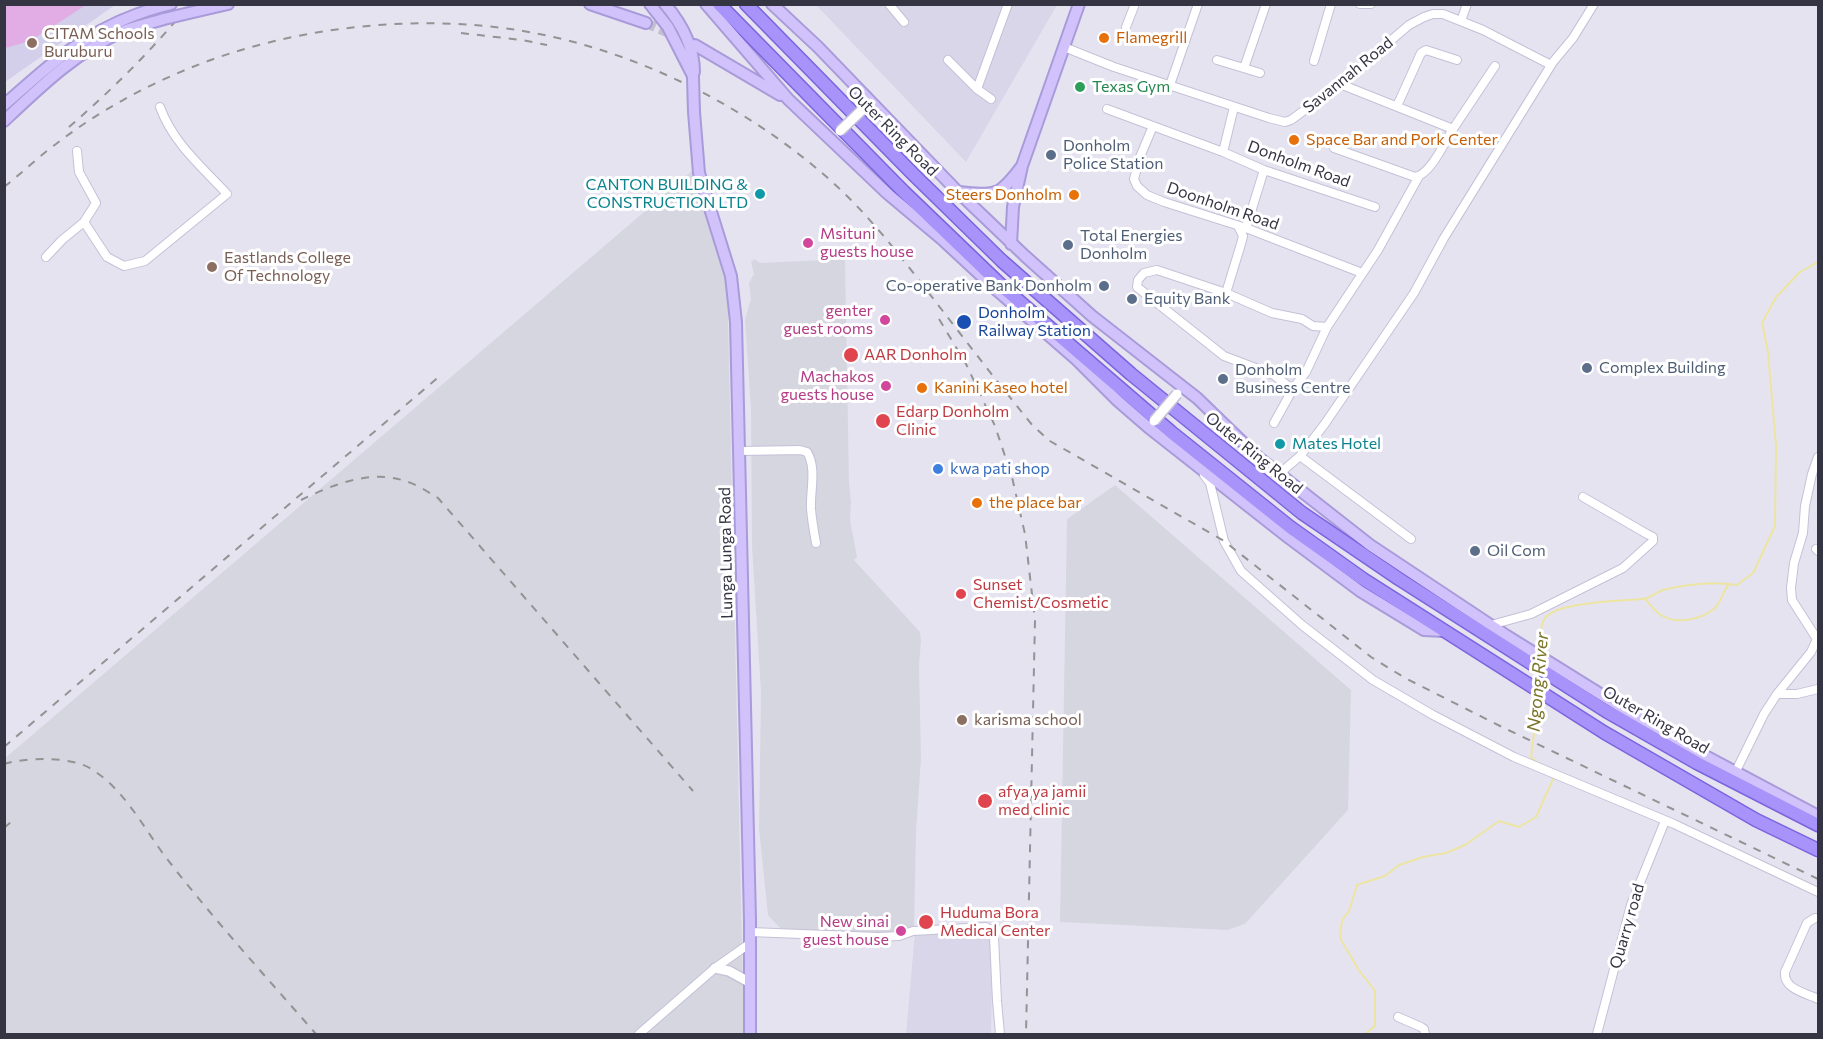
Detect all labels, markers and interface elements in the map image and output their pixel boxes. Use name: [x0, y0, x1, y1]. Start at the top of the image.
place label: CITAM Schools Buruburu: [44, 24, 155, 62]
place label: Flamegrill: [1116, 28, 1187, 48]
marker: Flamegrill: [1097, 31, 1111, 45]
street label: Savannah Road: [1299, 33, 1397, 117]
marker: CITAM Schools Buruburu: [25, 36, 39, 50]
place label: Texas Gym: [1092, 77, 1170, 97]
marker: Texas Gym: [1073, 80, 1087, 94]
street label: Outer Ring Road: [844, 82, 942, 180]
place label: Space Bar and Pork Center: [1306, 130, 1498, 150]
marker: Space Bar and Pork Center: [1287, 133, 1301, 147]
place label: Donholm Police Station: [1063, 136, 1163, 174]
street label: Donholm Road: [1245, 137, 1353, 191]
marker: Donholm Police Station: [1044, 148, 1058, 162]
place label: CANTON BUILDING & CONSTRUCTION LTD: [585, 175, 748, 213]
street label: Doonholm Road: [1164, 178, 1282, 234]
place label: Steers Donholm: [946, 185, 1062, 205]
marker: CANTON BUILDING & CONSTRUCTION LTD: [753, 187, 767, 201]
marker: Steers Donholm: [1067, 188, 1081, 202]
place label: Msituni guests house: [820, 224, 914, 262]
place label: Total Energies Donholm: [1080, 226, 1183, 264]
marker: Msituni guests house: [801, 236, 815, 250]
marker: Total Energies Donholm: [1061, 238, 1075, 252]
place label: Eastlands College Of Technology: [224, 248, 351, 286]
marker: Eastlands College Of Technology: [205, 260, 219, 274]
place label: Co-operative Bank Donholm: [886, 276, 1092, 296]
marker: Co-operative Bank Donholm: [1097, 279, 1111, 293]
place label: Equity Bank: [1144, 289, 1230, 309]
marker: Equity Bank: [1125, 292, 1139, 306]
place label: genter guest rooms: [784, 301, 873, 339]
place label: Donholm Railway Station: [978, 303, 1091, 341]
marker: genter guest rooms: [878, 313, 892, 327]
marker: Donholm Railway Station: [955, 313, 973, 331]
place label: AAR Donholm: [864, 345, 967, 365]
marker: AAR Donholm: [842, 346, 860, 364]
place label: Complex Building: [1599, 358, 1726, 378]
place label: Donholm Business Centre: [1235, 360, 1351, 398]
marker: Complex Building: [1580, 361, 1594, 375]
place label: Machakos guests house: [780, 367, 874, 405]
marker: Donholm Business Centre: [1216, 372, 1230, 386]
place label: Kanini Kaseo hotel: [934, 378, 1068, 398]
marker: Machakos guests house: [879, 379, 893, 393]
marker: Kanini Kaseo hotel: [915, 381, 929, 395]
place label: Edarp Donholm Clinic: [896, 402, 1009, 440]
street label: Outer Ring Road: [1202, 408, 1306, 498]
marker: Edarp Donholm Clinic: [874, 412, 892, 430]
place label: Mates Hotel: [1292, 434, 1381, 454]
marker: Mates Hotel: [1273, 437, 1287, 451]
place label: kwa pati shop: [950, 459, 1050, 479]
marker: kwa pati shop: [931, 462, 945, 476]
street label: Lunga Lunga Road: [715, 487, 737, 619]
place label: the place bar: [989, 493, 1082, 513]
marker: the place bar: [970, 496, 984, 510]
place label: Oil Com: [1487, 541, 1546, 561]
marker: Oil Com: [1468, 544, 1482, 558]
place label: Sunset Chemist/Cosmetic: [973, 575, 1109, 613]
marker: Sunset Chemist/Cosmetic: [954, 587, 968, 601]
water label: Ngong River: [1523, 631, 1553, 733]
street label: Outer Ring Road: [1599, 682, 1713, 758]
place label: karisma school: [974, 710, 1082, 730]
marker: karisma school: [955, 713, 969, 727]
place label: afya ya jamii med clinic: [998, 782, 1086, 820]
marker: afya ya jamii med clinic: [976, 792, 994, 810]
street label: Quarry road: [1606, 881, 1648, 971]
place label: Huduma Bora Medical Center: [940, 903, 1050, 941]
place label: New sinai guest house: [803, 912, 889, 950]
marker: Huduma Bora Medical Center: [917, 913, 935, 931]
marker: New sinai guest house: [894, 924, 908, 938]

